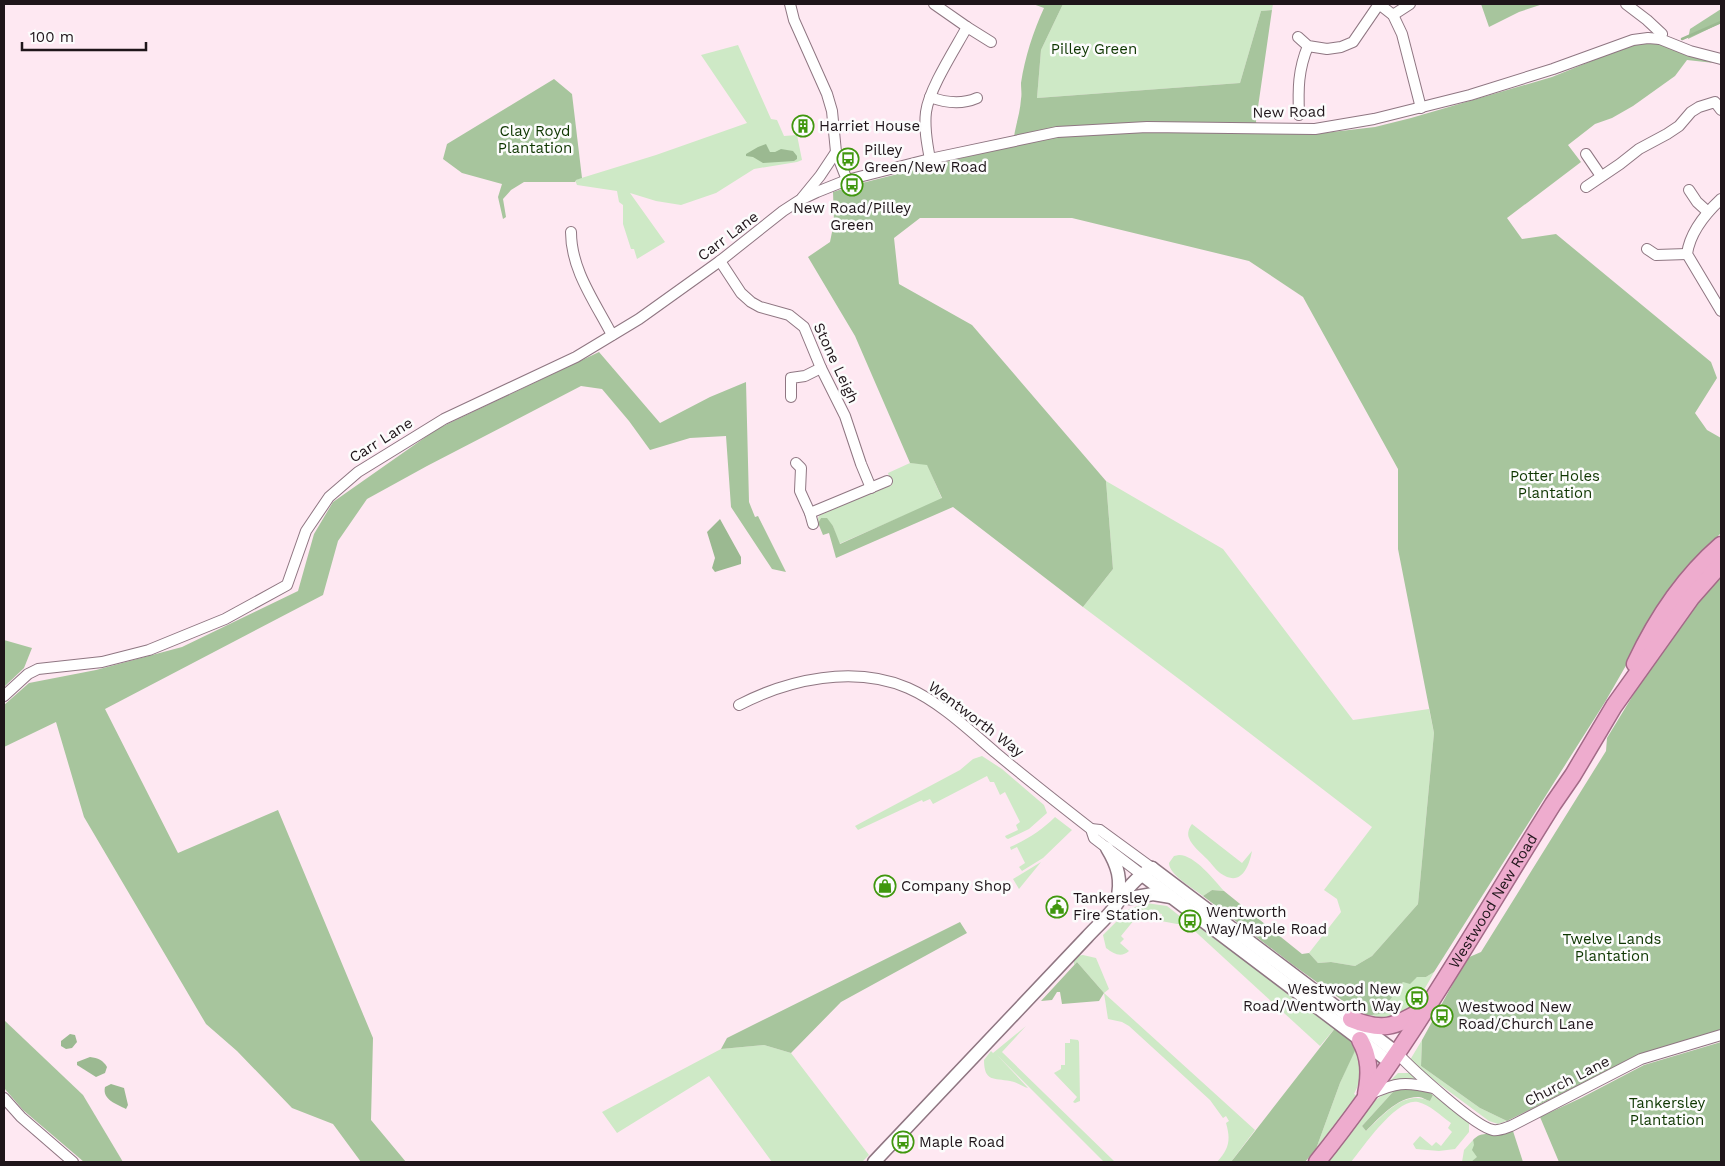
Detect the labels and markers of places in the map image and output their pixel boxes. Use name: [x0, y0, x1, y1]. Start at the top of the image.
building icon: Harriet House: [791, 114, 815, 138]
place label: Harriet House: [819, 117, 920, 135]
place label: Pilley Green/New Road: [864, 141, 987, 176]
bus stop icon: Pilley Green/New Road: [836, 147, 860, 171]
bus stop icon: New Road/Pilley Green: [840, 173, 864, 197]
place label: New Road/Pilley Green: [793, 199, 911, 234]
shop icon: Company Shop: [873, 874, 897, 898]
place label: Company Shop: [901, 877, 1011, 895]
place label: Tankersley Fire Station.: [1073, 889, 1162, 924]
public building icon: Tankersley Fire Station.: [1045, 895, 1069, 919]
place label: Wentworth Way/Maple Road: [1206, 903, 1327, 938]
bus stop icon: Wentworth Way/Maple Road: [1178, 909, 1202, 933]
place label: Westwood New Road/Wentworth Way: [1243, 980, 1401, 1015]
bus stop icon: Westwood New Road/Wentworth Way: [1405, 986, 1429, 1010]
place label: Westwood New Road/Church Lane: [1458, 998, 1594, 1033]
bus stop icon: Westwood New Road/Church Lane: [1430, 1004, 1454, 1028]
bus stop icon: Maple Road: [891, 1130, 915, 1154]
place label: Maple Road: [919, 1133, 1005, 1151]

